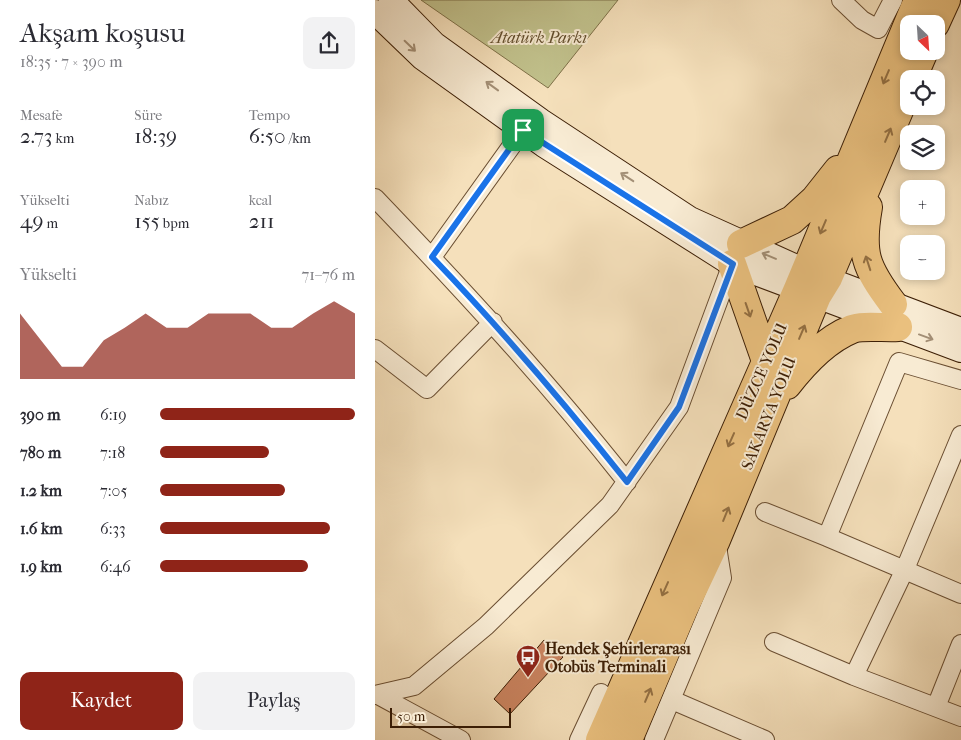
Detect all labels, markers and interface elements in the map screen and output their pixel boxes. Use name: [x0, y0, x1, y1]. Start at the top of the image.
north arrow: [900, 15, 945, 60]
map controls: [900, 15, 945, 280]
text: Akşam koşusu: [20, 16, 186, 49]
button: share: [303, 17, 355, 69]
park label: Atatürk Parkı: [489, 28, 587, 47]
one-way arrow: [404, 40, 416, 52]
text: 18:35 · 7 × 390 m: [20, 52, 122, 71]
one-way arrow: [880, 69, 890, 84]
button: locate: [900, 70, 945, 115]
one-way arrow: [485, 81, 499, 91]
text: Mesafe: [20, 107, 63, 124]
text: Süre: [134, 107, 162, 124]
text: Tempo: [249, 107, 290, 124]
pin: [502, 109, 544, 151]
icon: arrive: [509, 116, 537, 144]
text: 2.73: [20, 124, 52, 148]
text: 18:39: [134, 124, 177, 148]
text: 6:50: [249, 124, 286, 148]
button: layers: [900, 125, 945, 170]
one-way arrow: [884, 128, 894, 143]
text: km: [52, 130, 74, 147]
text: /km: [286, 130, 311, 147]
one-way arrow: [620, 172, 634, 182]
button: +: [900, 180, 945, 225]
text: Yükselti: [20, 192, 70, 209]
text: Nabız: [134, 192, 169, 209]
text: kcal: [249, 192, 272, 209]
text: 49: [20, 209, 43, 233]
text: 155: [134, 209, 160, 233]
text: 211: [249, 209, 274, 233]
text: m: [43, 215, 58, 232]
text: bpm: [160, 215, 189, 232]
one-way arrow: [818, 219, 828, 234]
button: −: [900, 235, 945, 280]
one-way arrow: [762, 250, 777, 260]
one-way arrow: [863, 256, 872, 271]
text: Yükselti: [20, 265, 77, 284]
text: 71–76 m: [301, 265, 355, 284]
one-way arrow: [744, 302, 753, 318]
street label: DÜZCE YOLU: [732, 319, 792, 423]
one-way arrow: [798, 324, 807, 339]
one-way arrow: [917, 333, 933, 342]
street label: SAKARYA YOLU: [737, 353, 800, 473]
text: 390 m: [20, 405, 61, 424]
text: 6:19: [100, 405, 127, 424]
one-way arrow: [725, 432, 735, 447]
text: 780 m: [20, 443, 61, 462]
text: 7:18: [100, 443, 125, 462]
text: 1.2 km: [20, 481, 62, 500]
text: 7:05: [100, 481, 127, 500]
one-way arrow: [722, 507, 732, 522]
text: 1.6 km: [20, 519, 62, 538]
text: 6:33: [100, 519, 126, 538]
text: 1.9 km: [20, 557, 62, 576]
text: 6:46: [100, 557, 131, 576]
one-way arrow: [660, 581, 670, 596]
place label: Hendek Şehirlerarası Otobüs Terminali: [545, 639, 691, 676]
bus stop icon: Hendek Şehirlerarası Otobüs Terminali: [515, 644, 541, 678]
button: Kaydet: [20, 672, 183, 730]
button: Paylaş: [193, 672, 355, 730]
one-way arrow: [643, 688, 653, 703]
scale bar: [390, 705, 511, 728]
text: 50 m: [397, 708, 425, 725]

